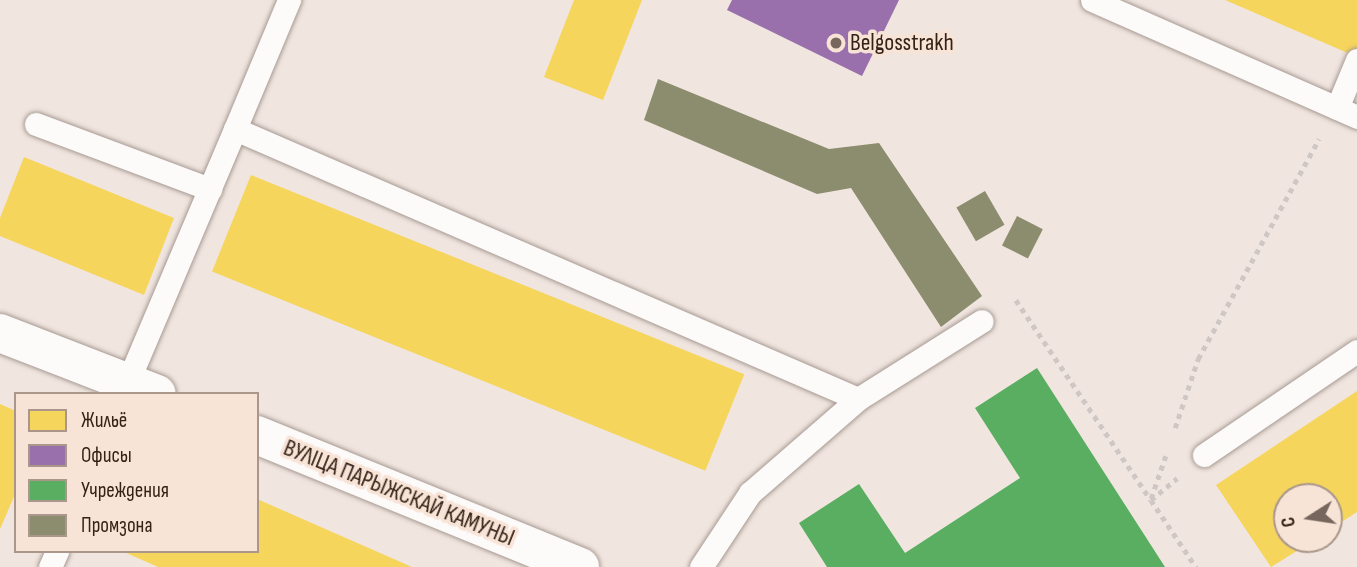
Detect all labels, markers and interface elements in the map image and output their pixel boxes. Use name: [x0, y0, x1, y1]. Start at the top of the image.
place label: Belgosstrakh: [850, 29, 954, 57]
marker: Belgosstrakh: [828, 35, 844, 51]
legend: [14, 392, 259, 553]
text: Жильё: [81, 408, 127, 433]
street label: ВУЛІЦА ПАРЫЖСКАЙ КАМУНЫ: [279, 433, 519, 553]
text: Офисы: [81, 443, 132, 468]
text: Учреждения: [81, 478, 169, 503]
north arrow: [1273, 483, 1343, 553]
text: Промзона: [81, 513, 152, 538]
text: С: [1277, 515, 1301, 529]

